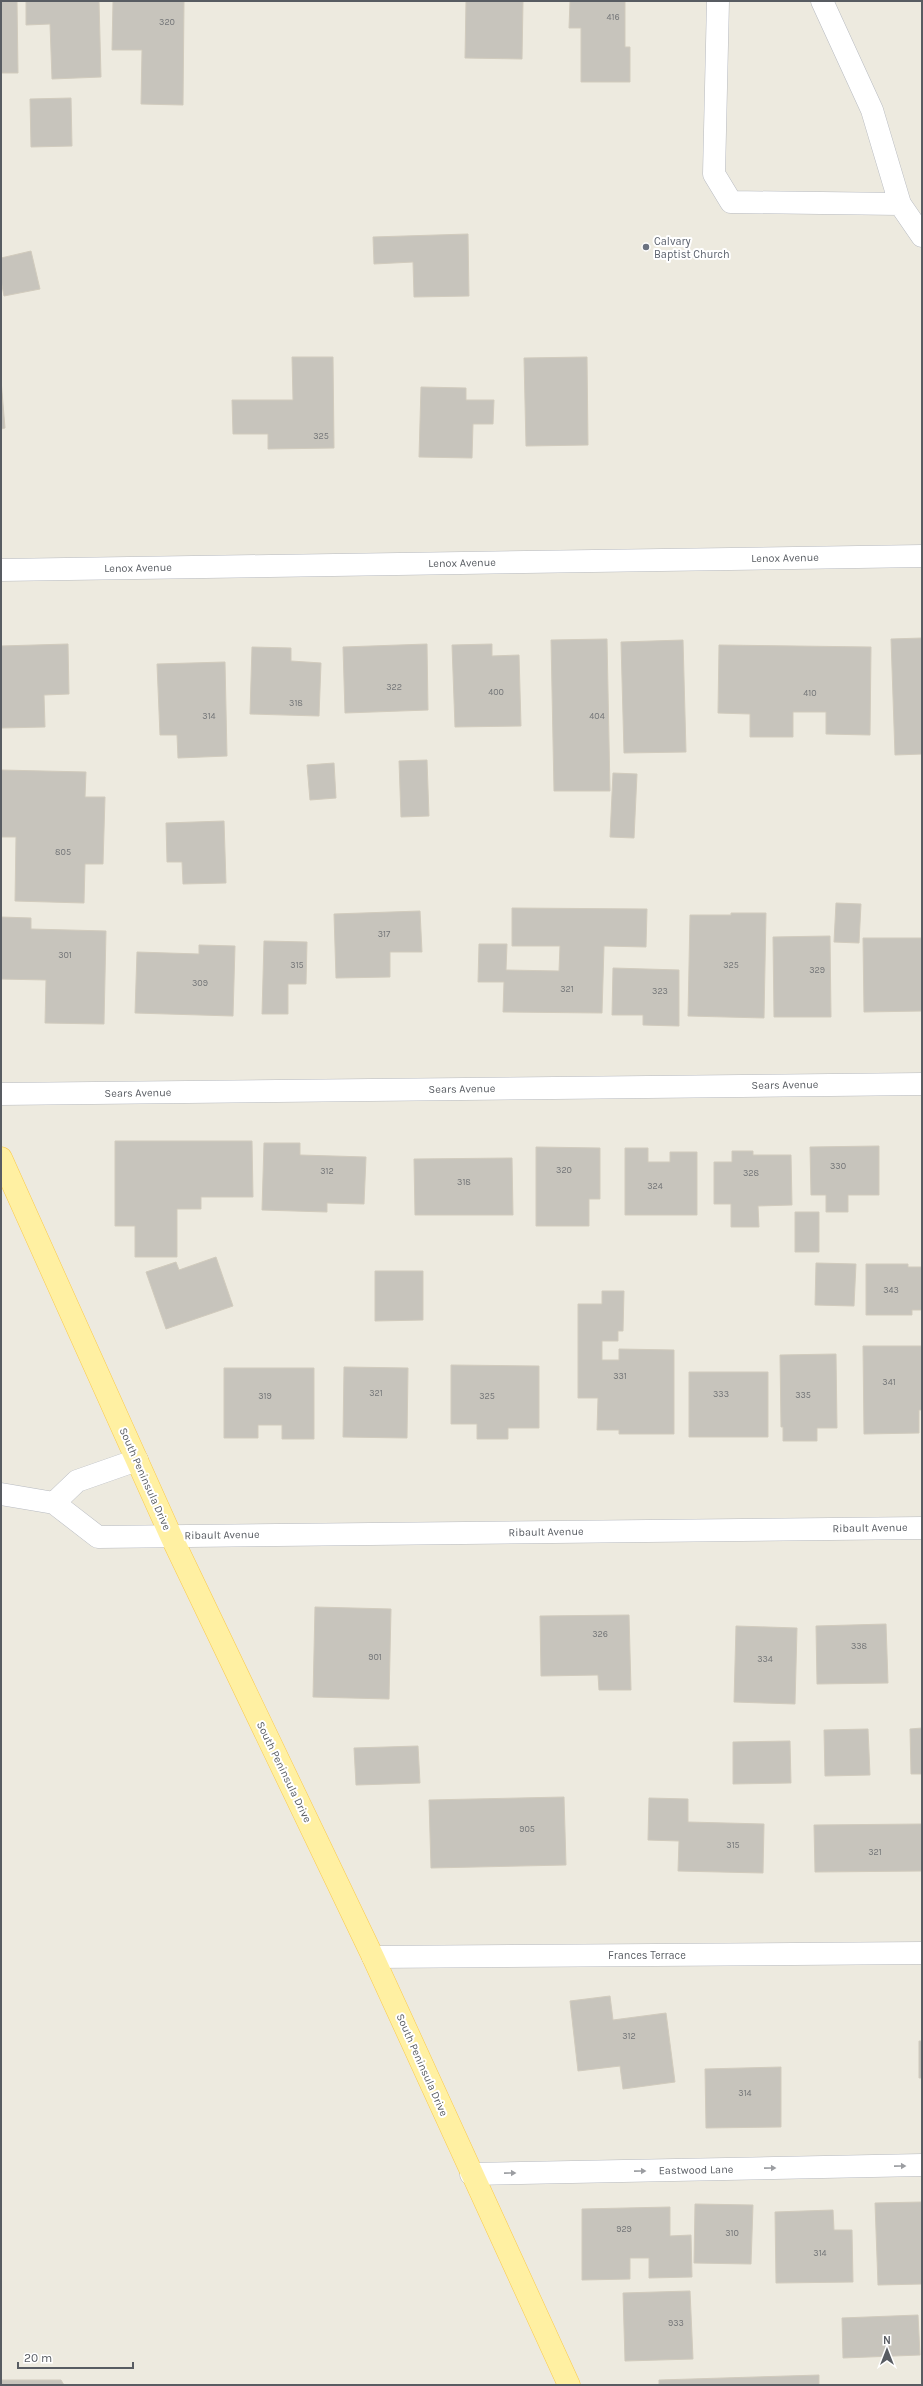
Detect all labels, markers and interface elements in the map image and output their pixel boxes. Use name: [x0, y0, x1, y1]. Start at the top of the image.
house number: 416: [606, 12, 620, 22]
house number: 320: [159, 17, 175, 27]
place label: Calvary Baptist Church: [654, 235, 730, 261]
marker: Calvary Baptist Church: [641, 242, 651, 252]
house number: 325: [313, 431, 329, 441]
street label: Lenox Avenue: [751, 551, 819, 565]
street label: Lenox Avenue: [428, 556, 496, 570]
street label: Lenox Avenue: [104, 561, 172, 575]
house number: 322: [386, 682, 402, 692]
house number: 400: [488, 687, 504, 697]
house number: 410: [803, 688, 817, 698]
house number: 318: [289, 698, 303, 708]
house number: 314: [202, 711, 216, 721]
house number: 404: [589, 711, 605, 721]
house number: 805: [55, 847, 71, 857]
house number: 317: [378, 929, 391, 939]
house number: 301: [58, 950, 72, 960]
house number: 315: [290, 960, 304, 970]
house number: 325: [723, 960, 739, 970]
house number: 329: [809, 965, 825, 975]
house number: 309: [192, 978, 208, 988]
house number: 321: [560, 984, 574, 994]
house number: 323: [652, 986, 668, 996]
street label: Sears Avenue: [751, 1078, 819, 1092]
street label: Sears Avenue: [428, 1082, 496, 1096]
street label: Sears Avenue: [104, 1086, 172, 1100]
house number: 330: [830, 1161, 846, 1171]
house number: 320: [556, 1165, 572, 1175]
house number: 312: [320, 1166, 334, 1176]
house number: 328: [743, 1168, 759, 1178]
house number: 318: [457, 1177, 471, 1187]
house number: 324: [647, 1181, 663, 1191]
house number: 343: [883, 1285, 899, 1295]
house number: 331: [613, 1371, 627, 1381]
house number: 341: [882, 1377, 896, 1387]
house number: 321: [369, 1388, 383, 1398]
house number: 333: [713, 1389, 729, 1399]
house number: 335: [795, 1390, 811, 1400]
house number: 319: [258, 1391, 272, 1401]
house number: 325: [479, 1391, 495, 1401]
street label: South Peninsula Drive: [117, 1426, 174, 1533]
street label: Ribault Avenue: [832, 1521, 908, 1535]
street label: Ribault Avenue: [508, 1525, 584, 1539]
street label: Ribault Avenue: [184, 1528, 260, 1542]
house number: 326: [592, 1629, 608, 1639]
house number: 338: [851, 1641, 868, 1651]
house number: 901: [368, 1652, 382, 1662]
house number: 334: [757, 1654, 773, 1664]
street label: South Peninsula Drive: [254, 1719, 314, 1825]
house number: 905: [519, 1824, 535, 1834]
house number: 315: [726, 1840, 740, 1850]
house number: 321: [868, 1847, 882, 1857]
street label: Frances Terrace: [608, 1949, 686, 1962]
street label: South Peninsula Drive: [394, 2012, 451, 2119]
house number: 312: [622, 2031, 636, 2041]
house number: 314: [738, 2088, 752, 2098]
street label: Eastwood Lane: [659, 2163, 734, 2177]
one-way arrow: [894, 2163, 907, 2169]
one-way arrow: [764, 2165, 777, 2171]
one-way arrow: [634, 2168, 647, 2174]
one-way arrow: [504, 2170, 517, 2176]
house number: 929: [616, 2224, 632, 2234]
house number: 310: [725, 2228, 739, 2238]
house number: 314: [813, 2248, 827, 2258]
house number: 933: [668, 2318, 684, 2328]
north arrow: [867, 2330, 907, 2370]
text: N: [883, 2334, 891, 2347]
scale bar: [18, 2344, 133, 2370]
text: 20 m: [24, 2351, 52, 2365]

